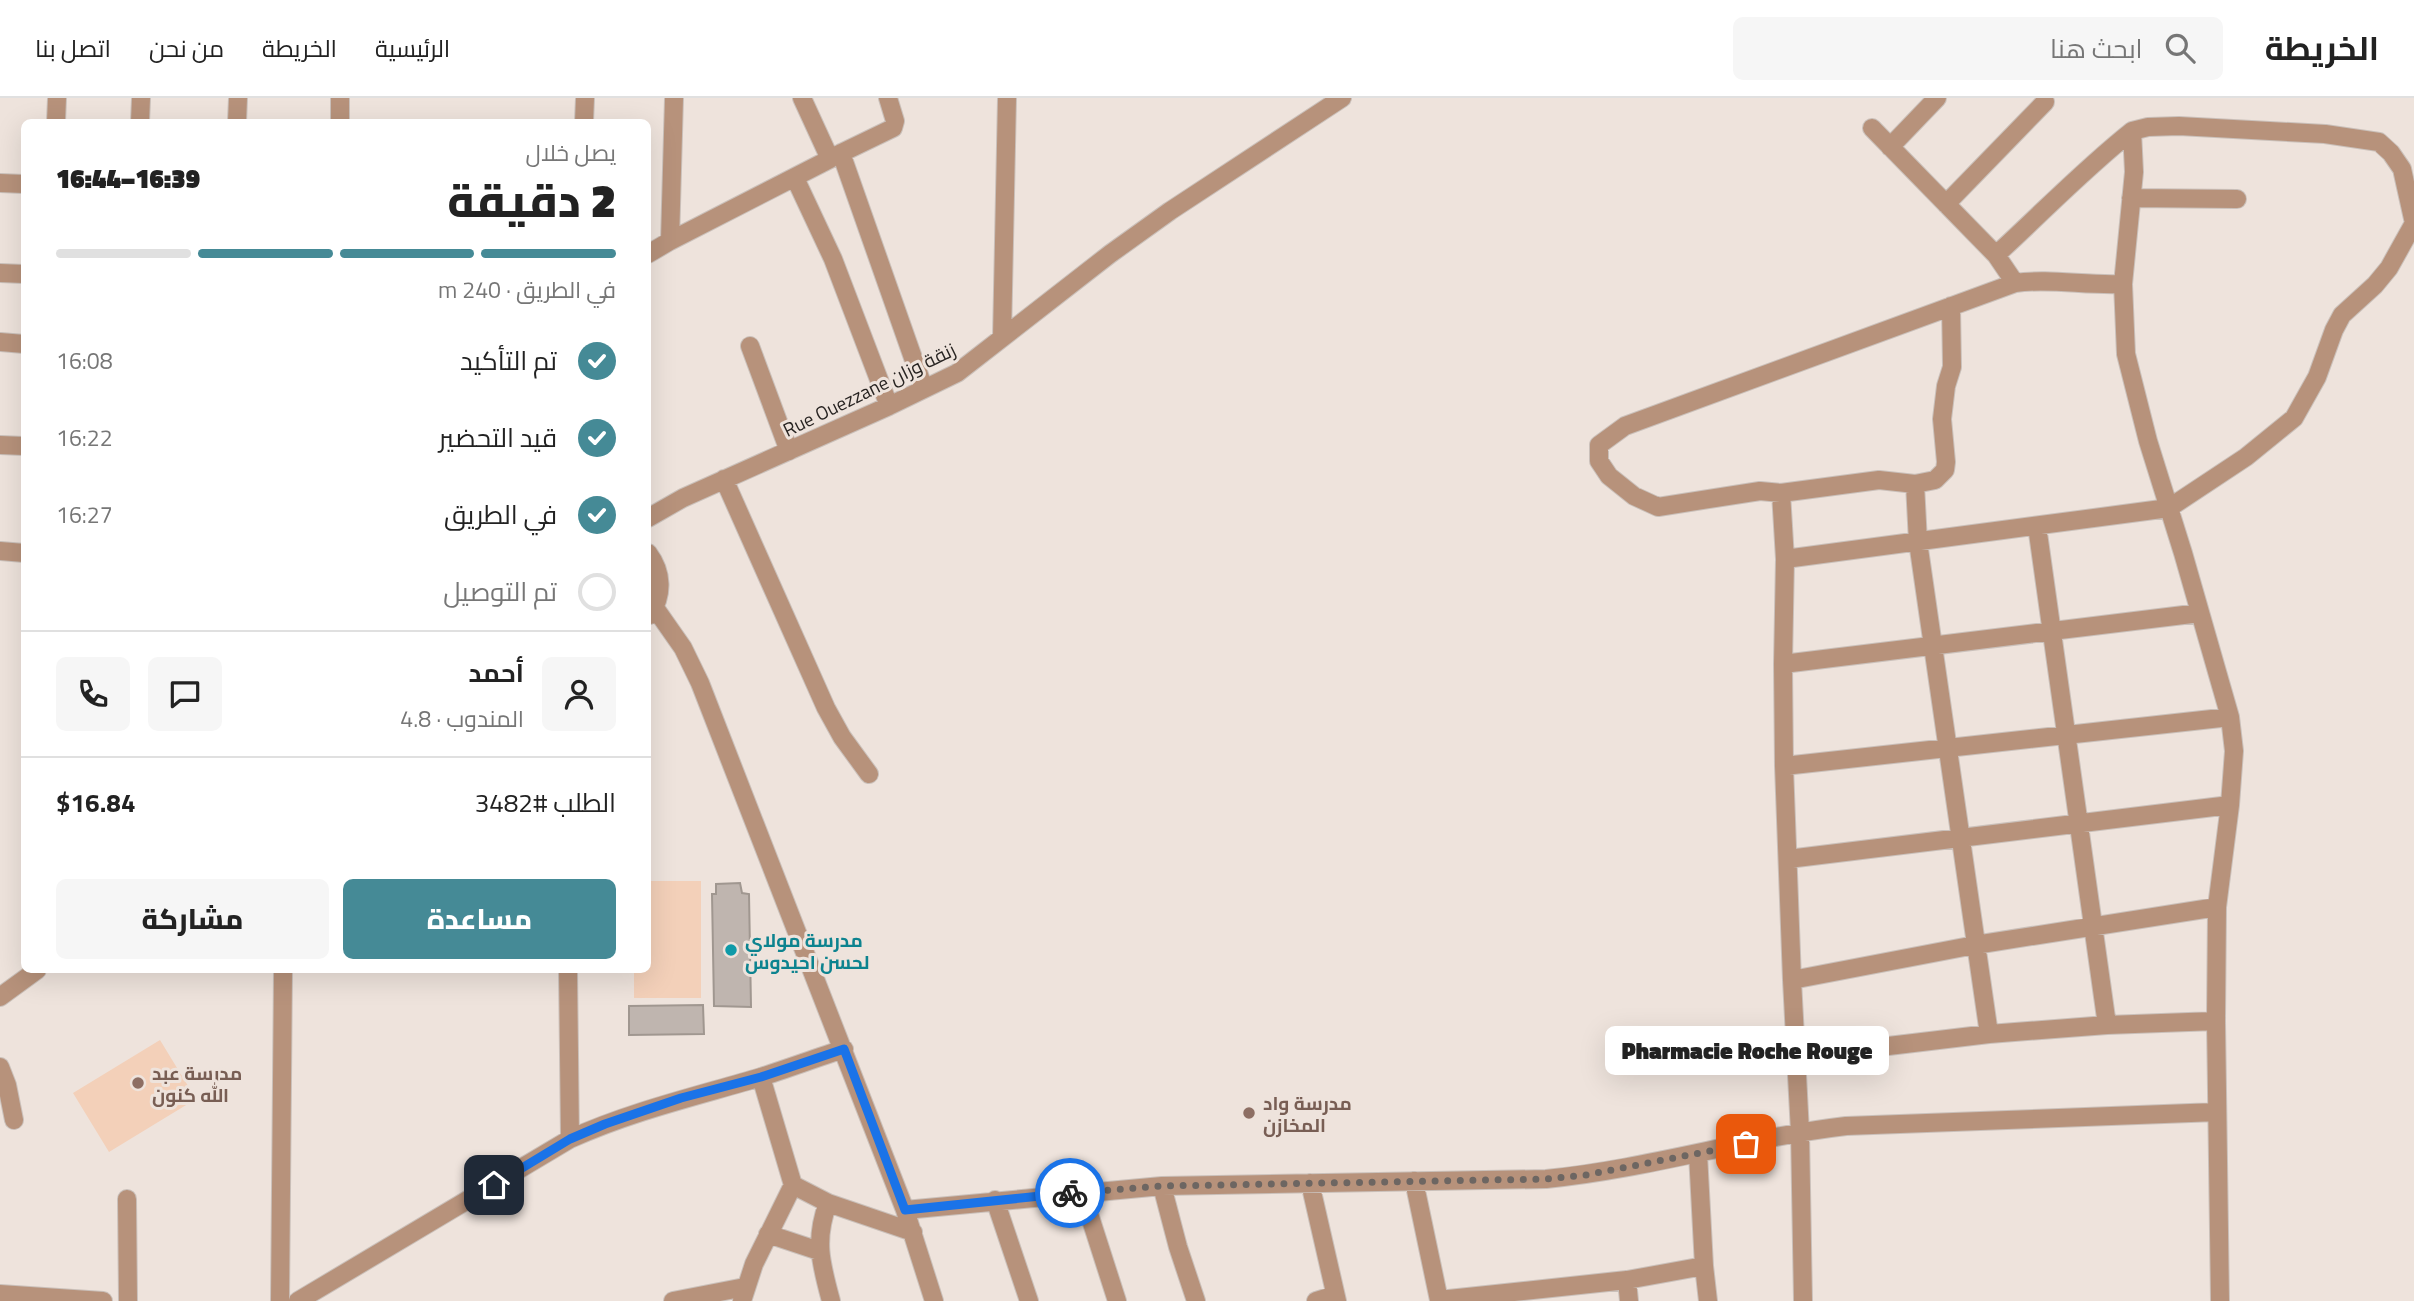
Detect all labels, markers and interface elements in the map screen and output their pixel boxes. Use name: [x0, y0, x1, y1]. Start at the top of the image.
search box: [1733, 17, 2223, 80]
text: الخريطة: [2265, 23, 2379, 73]
text: ابحث هنا: [2050, 29, 2143, 68]
icon: search: [2161, 29, 2199, 67]
text: اتصل بنا: [35, 30, 111, 66]
text: من نحن: [149, 30, 224, 66]
text: الخريطة: [262, 30, 337, 66]
text: الرئيسية: [375, 30, 450, 66]
text: يصل خلال: [526, 135, 616, 170]
text: 16:39–16:44: [56, 159, 200, 198]
text: 2 دقيقة: [447, 165, 616, 235]
text: في الطريق · 240 m: [438, 272, 616, 307]
street label: Rue Ouezzane زنقة وزان: [778, 335, 960, 443]
text: تم التأكيد: [460, 341, 557, 380]
icon: check: [578, 342, 616, 380]
text: 16:08: [56, 343, 113, 378]
text: قيد التحضير: [439, 418, 557, 457]
icon: check: [578, 419, 616, 457]
text: 16:22: [56, 420, 113, 455]
text: في الطريق: [444, 495, 557, 534]
icon: check: [578, 496, 616, 534]
text: 16:27: [56, 497, 113, 532]
text: تم التوصيل: [443, 572, 557, 611]
text: أحمد: [468, 653, 524, 692]
button: phone: [56, 657, 130, 731]
button: chat: [148, 657, 222, 731]
button: person: [542, 657, 616, 731]
text: المندوب · 4.8: [400, 701, 524, 736]
text: $16.84: [56, 783, 135, 822]
text: الطلب #3482: [475, 783, 616, 822]
button: مشاركة: [56, 879, 329, 959]
button: مساعدة: [343, 879, 616, 959]
place label: مدرسة مولاي لحسن احيدوس: [745, 925, 870, 976]
marker: مدرسة مولاي لحسن احيدوس: [723, 942, 739, 958]
callout: Pharmacie Roche Rouge: [1604, 1025, 1888, 1074]
text: Pharmacie Roche Rouge: [1622, 1033, 1872, 1068]
place label: مدرسة عبد الله كنون: [152, 1058, 242, 1109]
marker: مدرسة عبد الله كنون: [130, 1075, 146, 1091]
place label: مدرسة واد المخازن: [1263, 1088, 1352, 1139]
marker: مدرسة واد المخازن: [1241, 1105, 1257, 1121]
pin: [1716, 1114, 1776, 1174]
icon: bag: [1727, 1125, 1765, 1163]
pin: [464, 1155, 524, 1215]
courier: [1035, 1158, 1105, 1228]
icon: home: [475, 1166, 513, 1204]
icon: bike: [1051, 1174, 1089, 1212]

